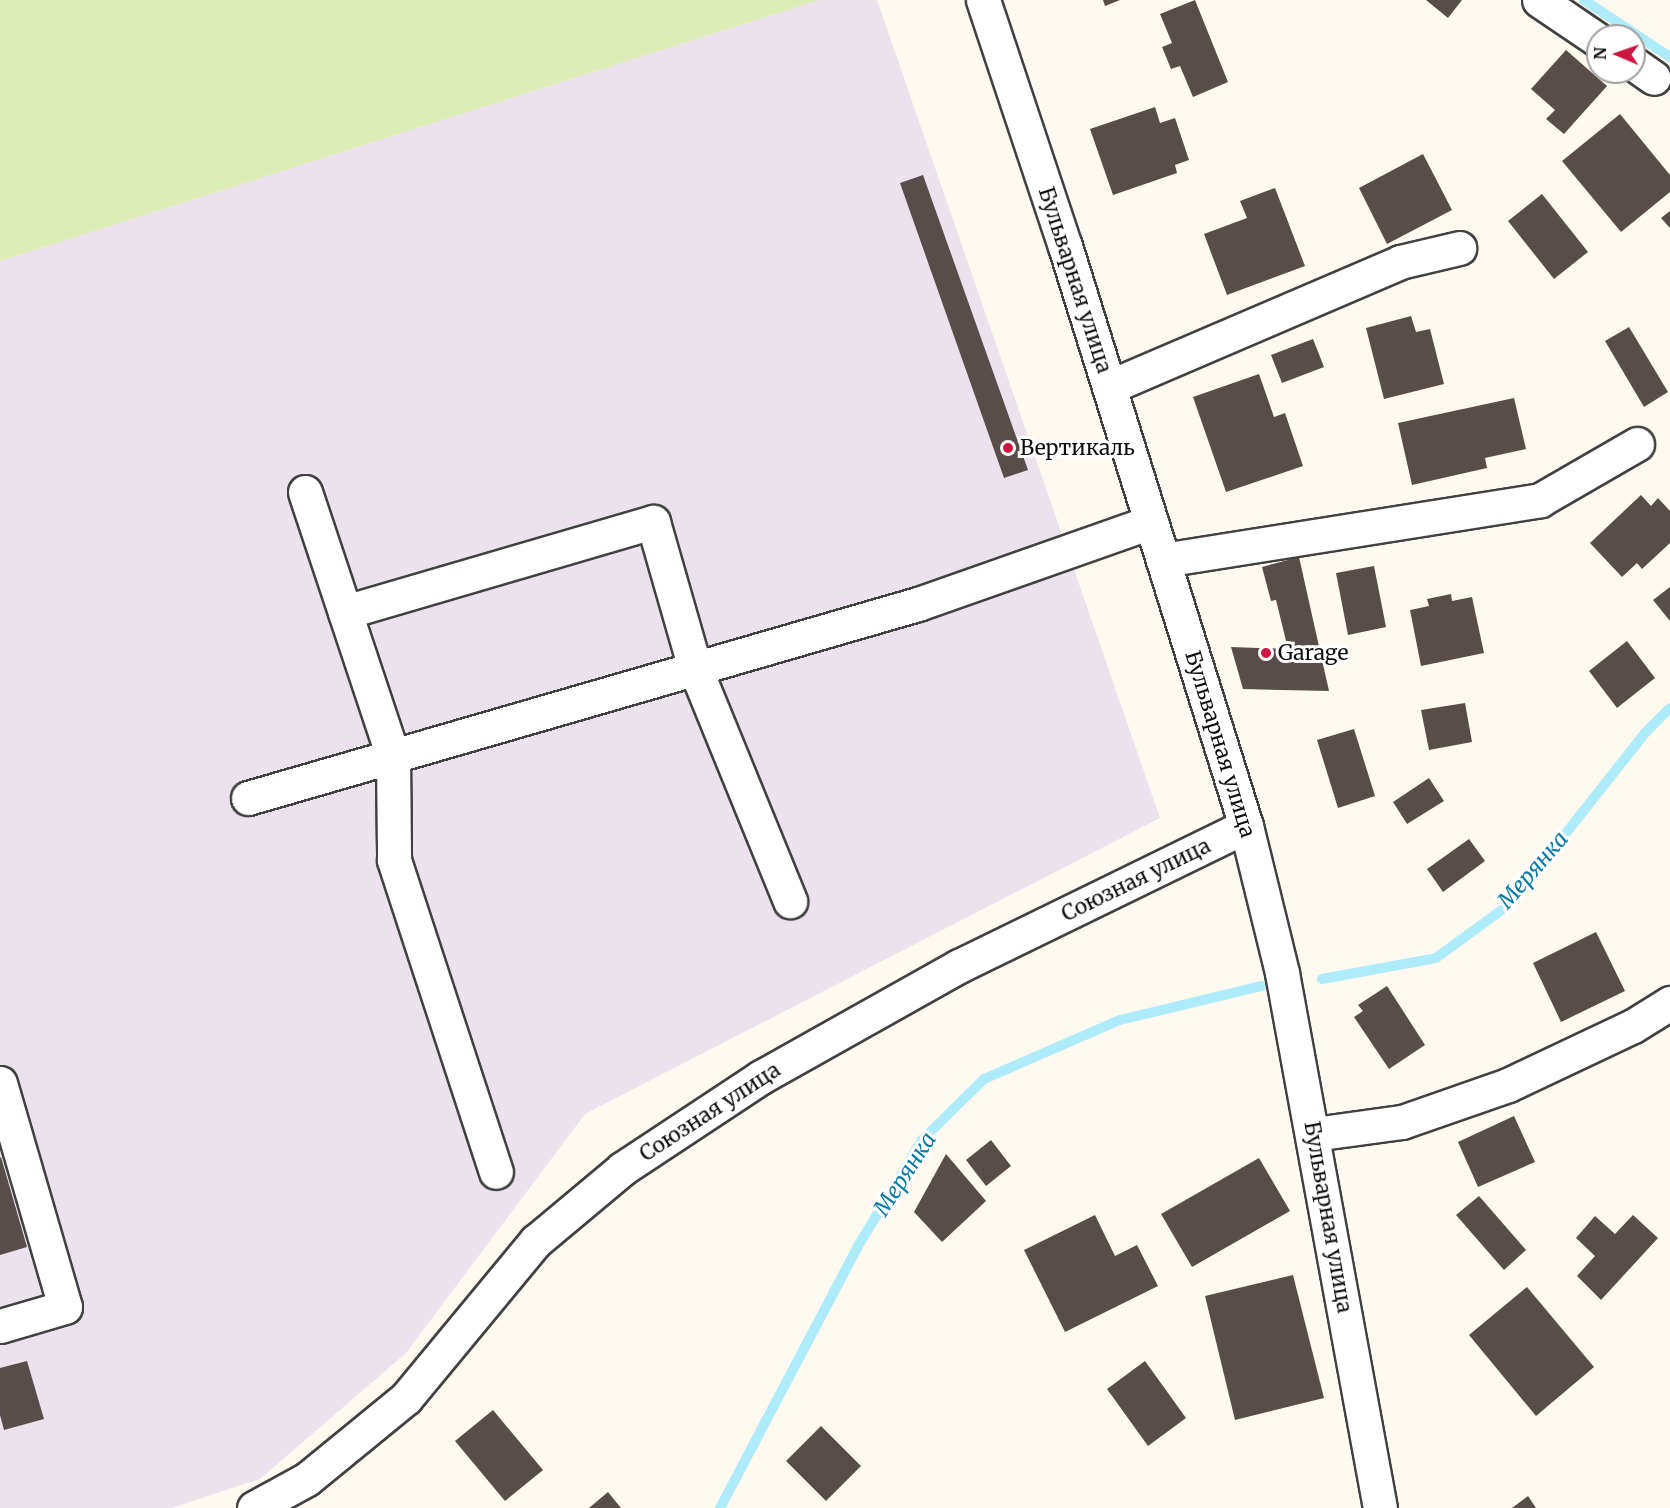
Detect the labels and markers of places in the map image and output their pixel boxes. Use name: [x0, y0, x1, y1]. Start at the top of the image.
place label: Вертикаль: [1020, 435, 1135, 461]
marker: Вертикаль: [1001, 441, 1015, 455]
place label: Garage: [1278, 640, 1348, 666]
marker: Garage: [1259, 646, 1273, 660]

